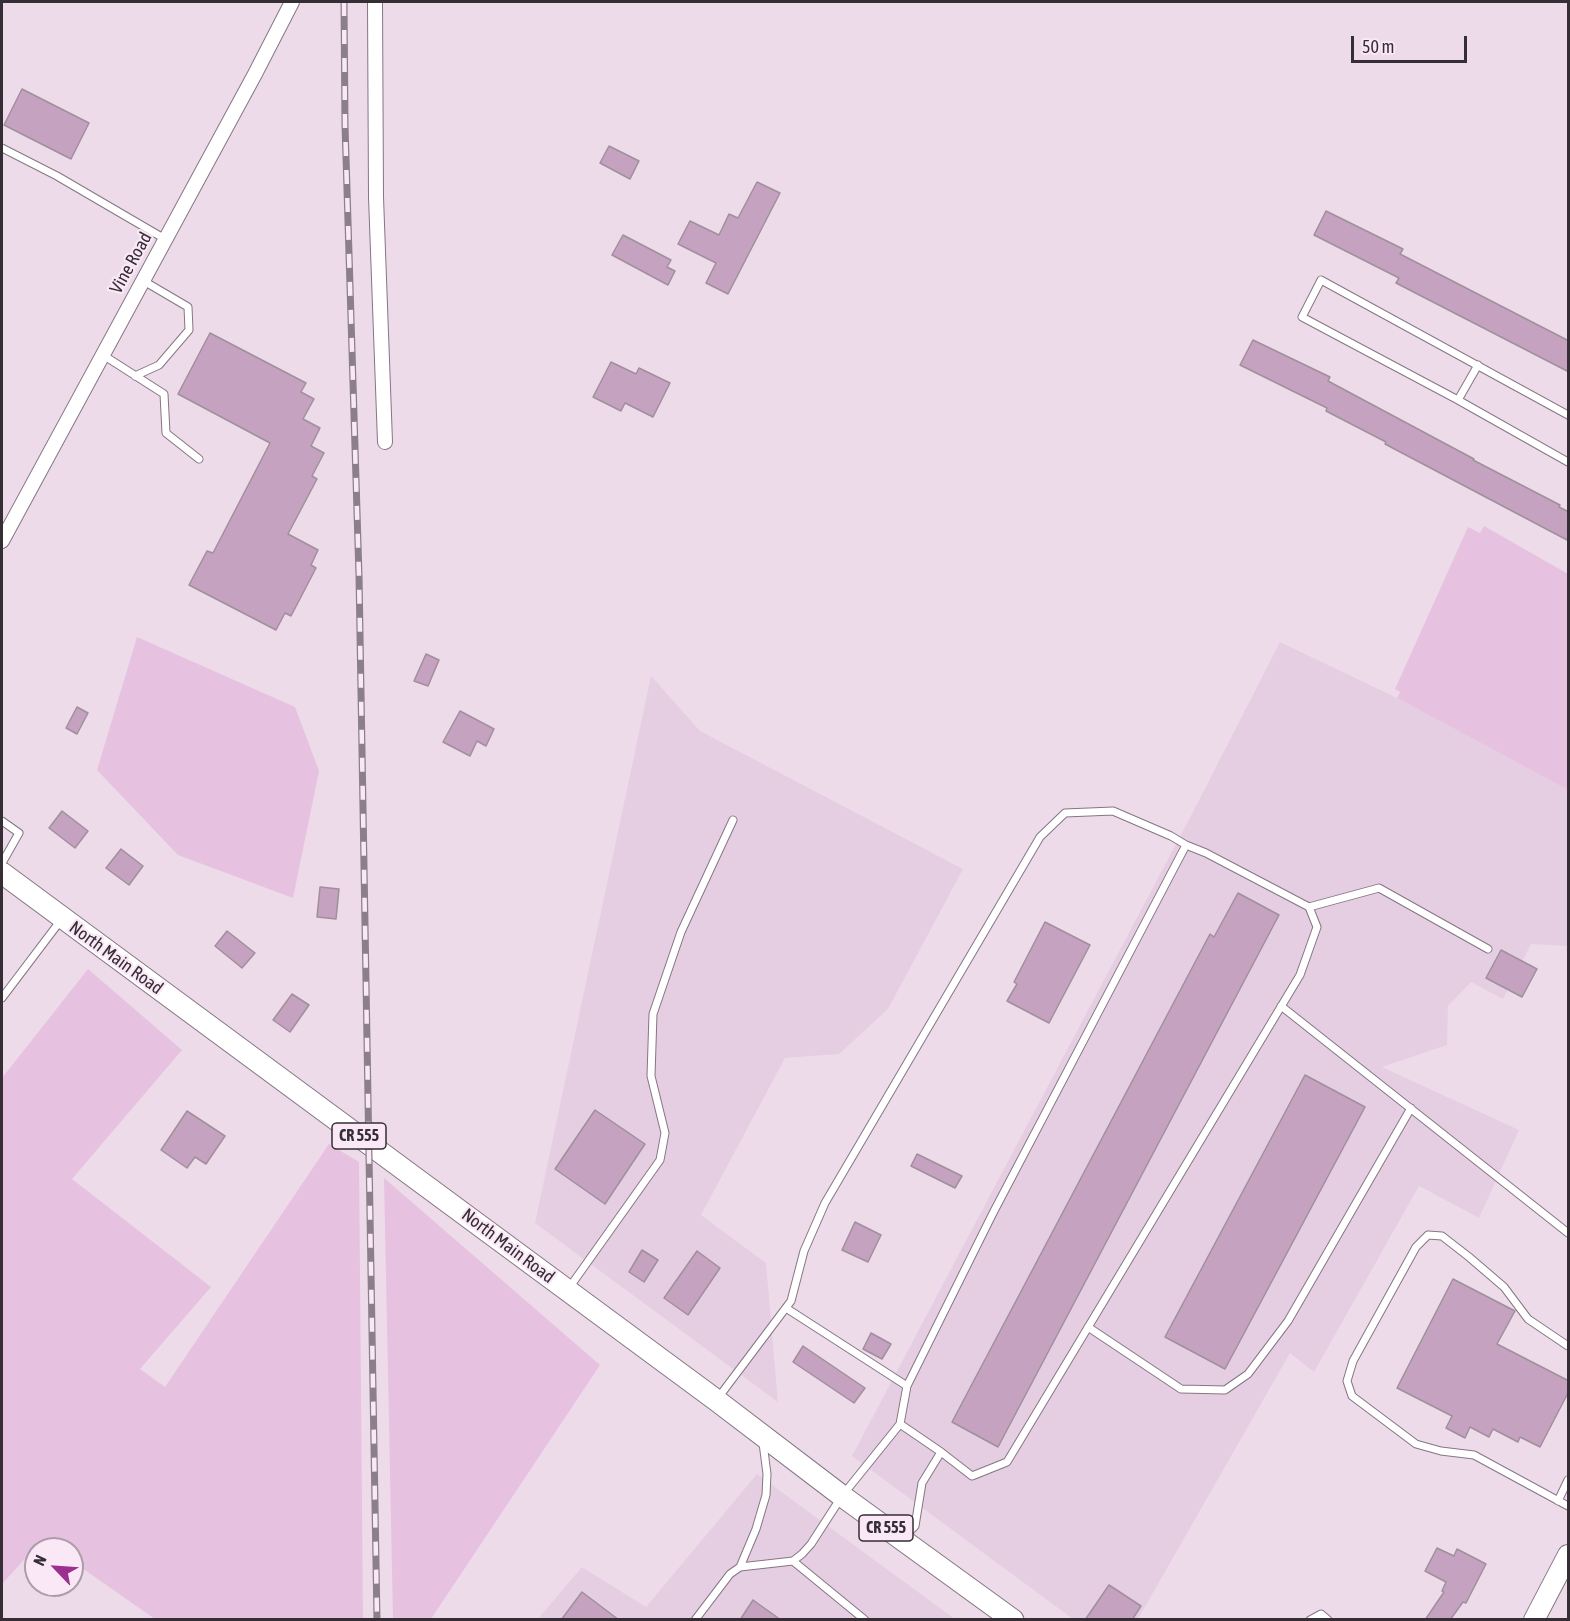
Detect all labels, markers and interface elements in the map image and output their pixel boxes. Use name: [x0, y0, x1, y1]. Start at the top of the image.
scale bar: [1354, 24, 1470, 62]
text: 50 m: [1362, 36, 1394, 57]
street label: Vine Road: [105, 229, 157, 297]
street label: North Main Road: [65, 917, 167, 999]
road number: CR 555: [332, 1123, 386, 1149]
street label: North Main Road: [457, 1204, 559, 1288]
road number: CR 555: [859, 1515, 913, 1541]
north arrow: [24, 1537, 84, 1597]
text: N: [29, 1552, 50, 1568]

